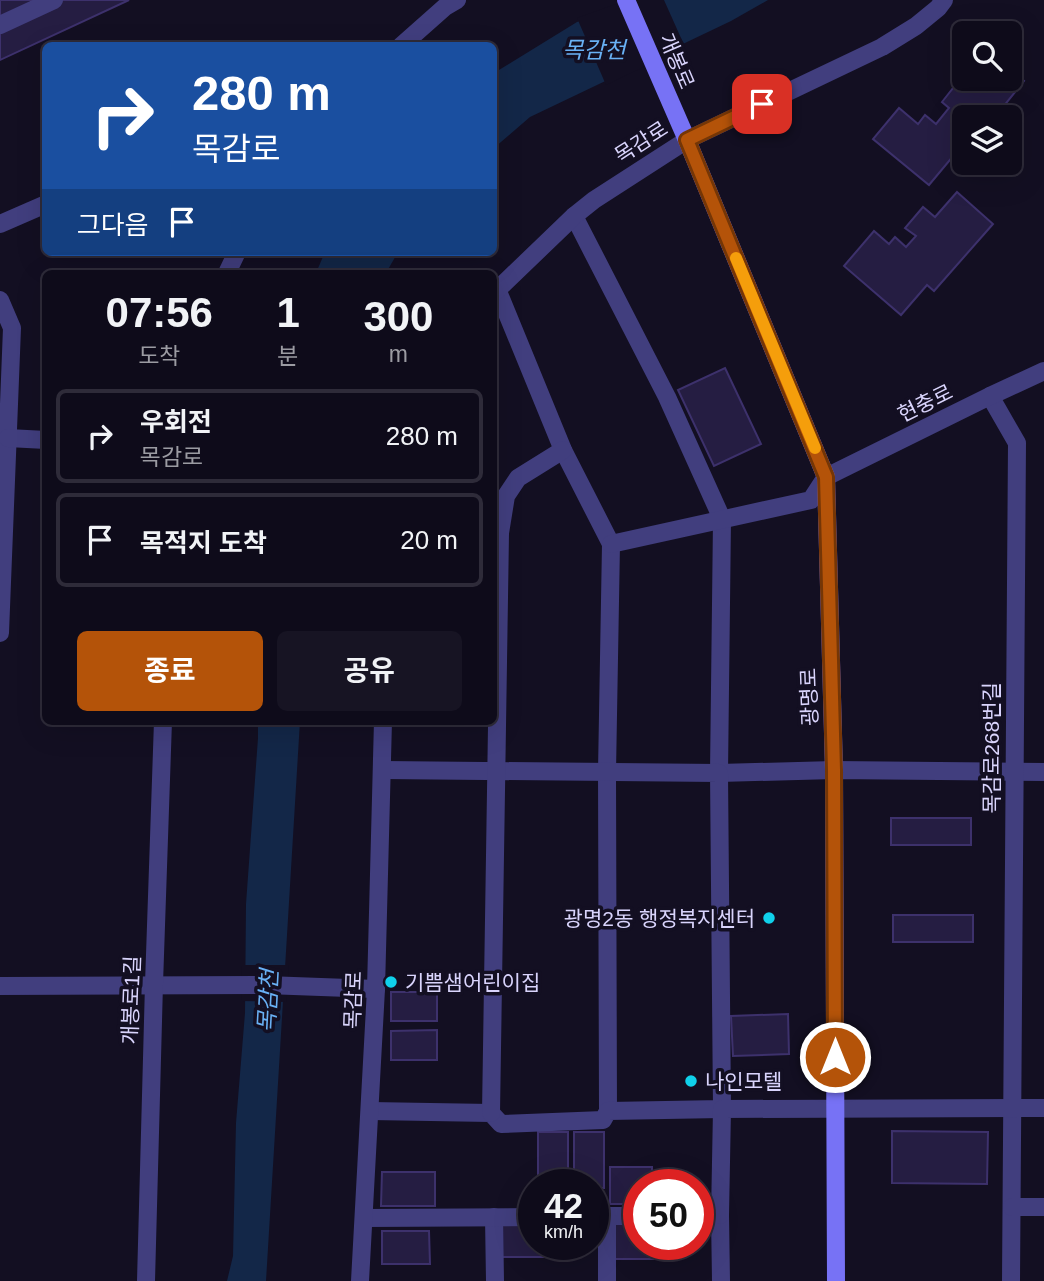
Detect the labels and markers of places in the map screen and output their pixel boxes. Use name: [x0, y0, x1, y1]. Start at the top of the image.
pin: [732, 74, 792, 134]
place label: 광명2동 행정복지센터: [564, 907, 755, 930]
marker: 광명2동 행정복지센터: [761, 910, 777, 926]
place label: 기쁨샘어린이집: [405, 971, 540, 994]
marker: 기쁨샘어린이집: [383, 974, 399, 990]
place label: 나인모텔: [705, 1070, 782, 1093]
marker: 나인모텔: [683, 1073, 699, 1089]

